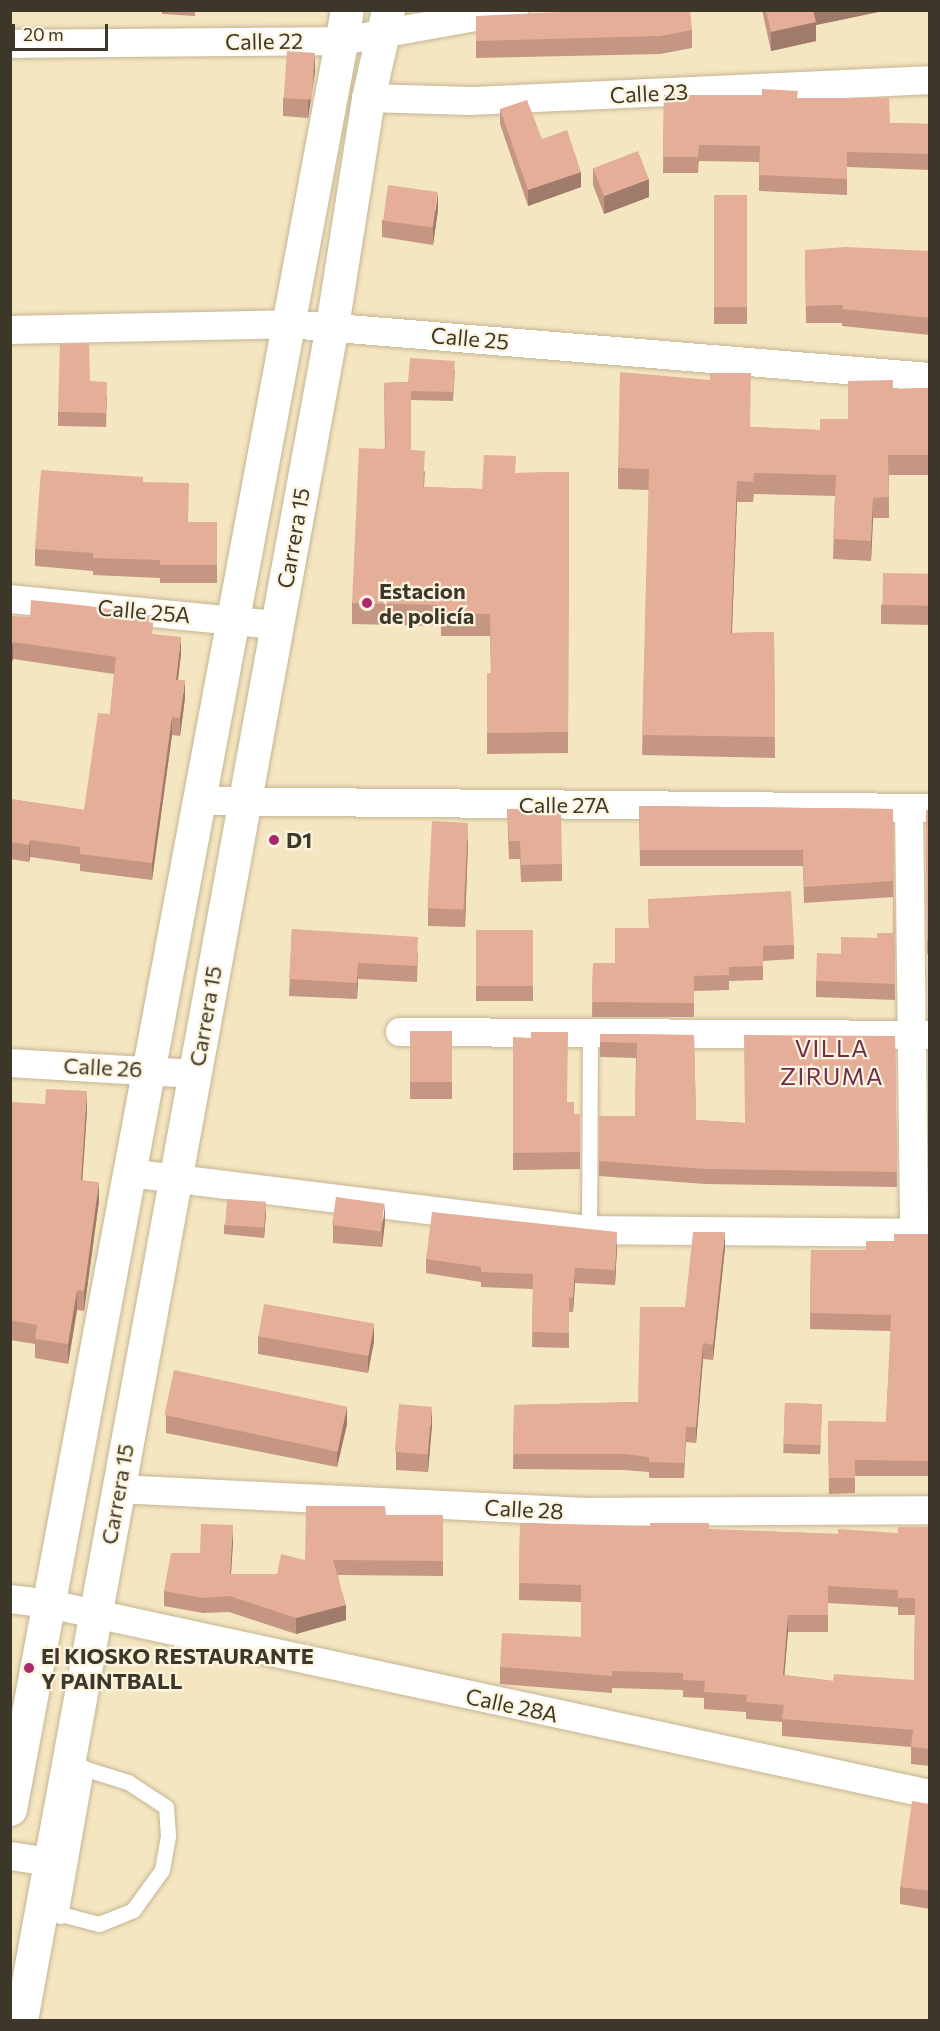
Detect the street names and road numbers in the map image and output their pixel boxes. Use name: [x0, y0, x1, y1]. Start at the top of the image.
street label: Calle 22: [225, 27, 303, 55]
street label: Calle 23: [609, 78, 689, 108]
street label: Calle 25: [430, 321, 510, 355]
street label: Carrera 15: [271, 486, 315, 590]
street label: Calle 25A: [96, 594, 192, 628]
street label: Calle 27A: [519, 792, 609, 818]
street label: Carrera 15: [183, 964, 227, 1068]
street label: Calle 26: [63, 1052, 143, 1082]
street label: Carrera 15: [95, 1442, 139, 1546]
street label: Calle 28: [484, 1494, 564, 1524]
street label: Calle 28A: [463, 1682, 561, 1728]

